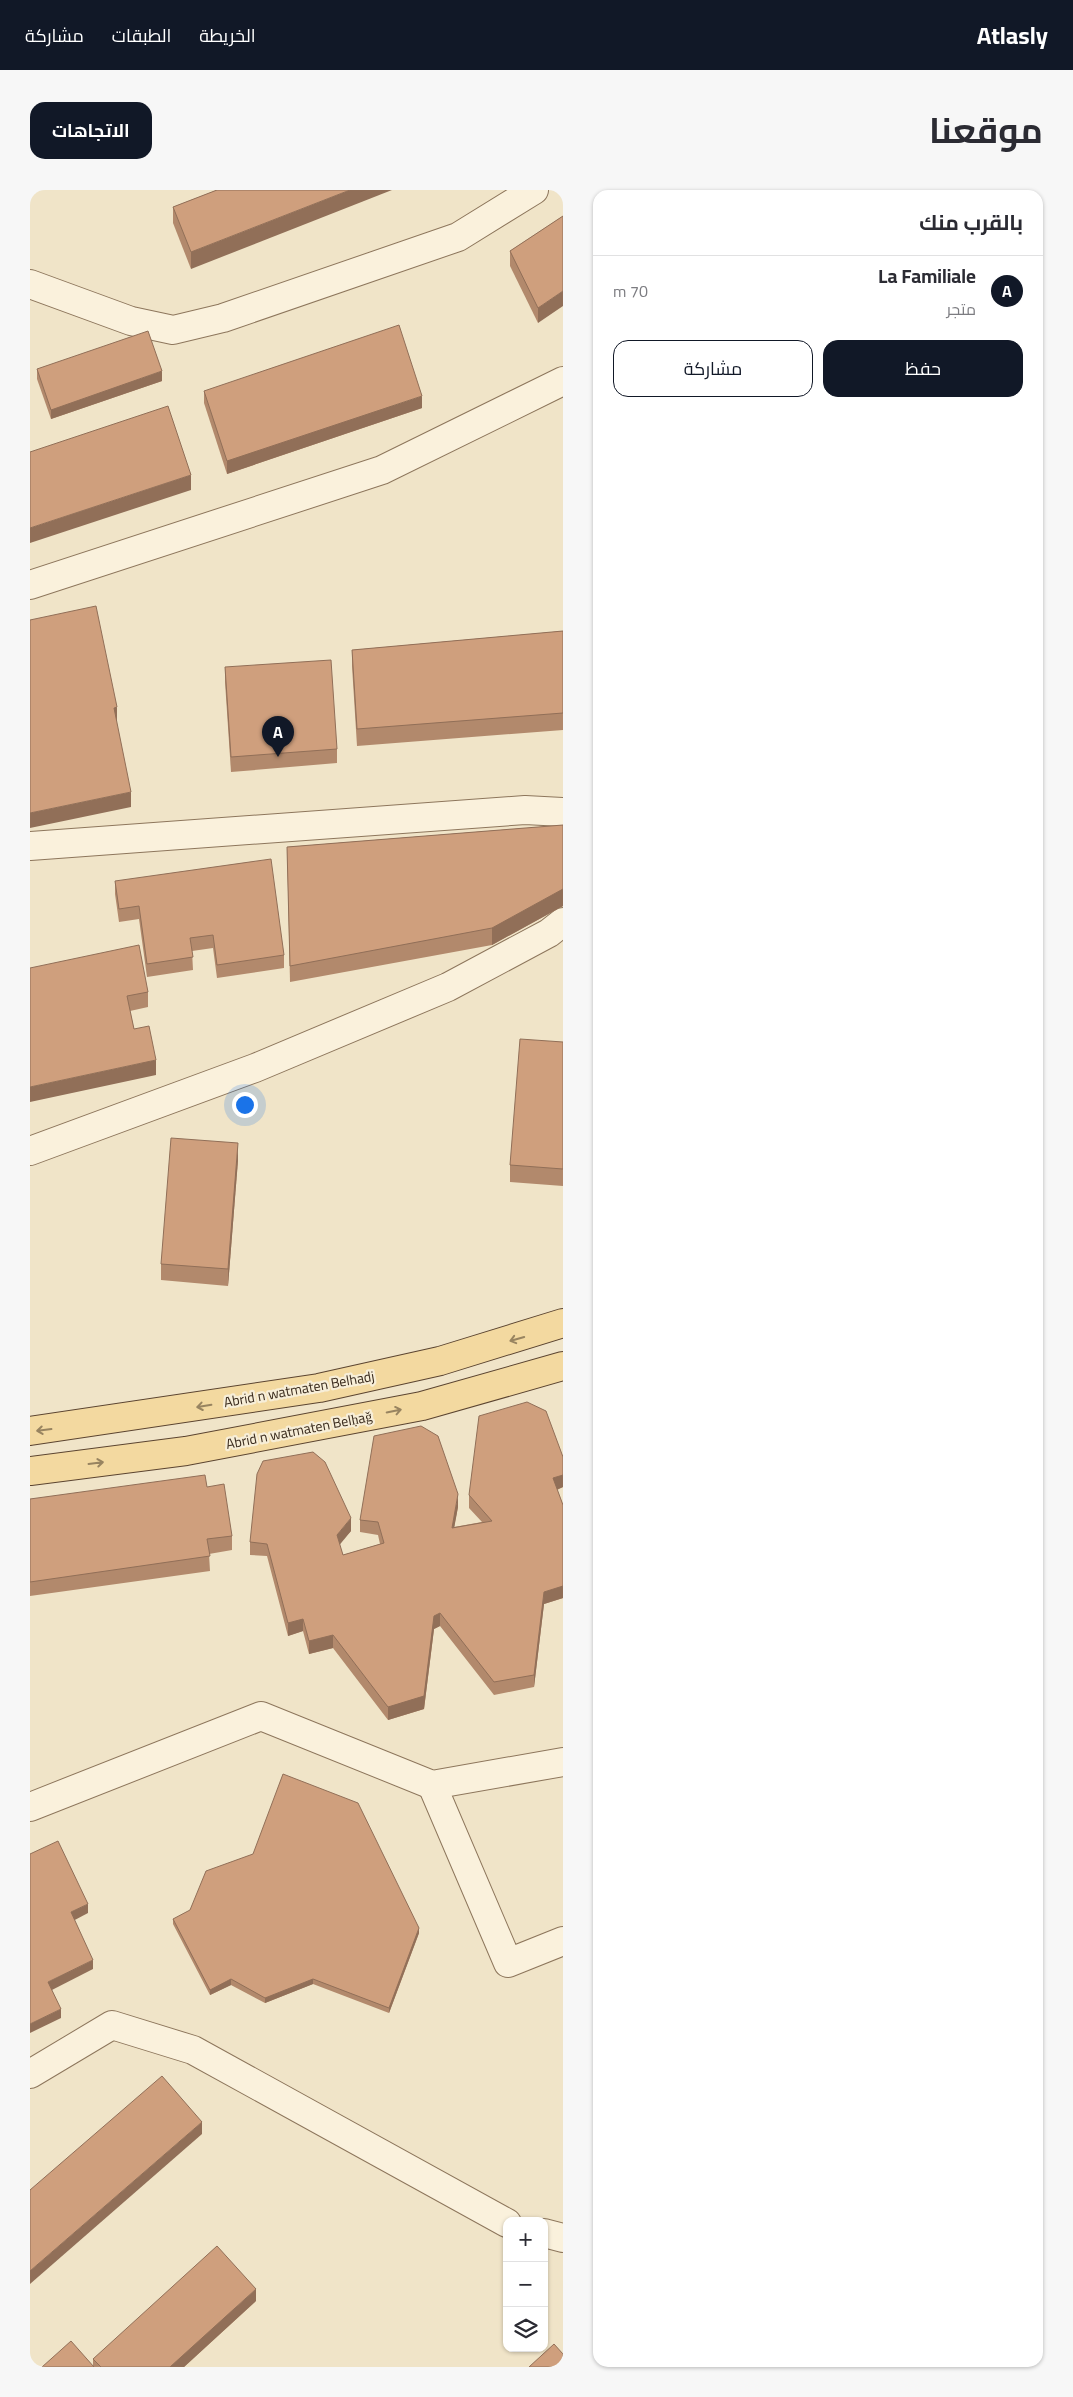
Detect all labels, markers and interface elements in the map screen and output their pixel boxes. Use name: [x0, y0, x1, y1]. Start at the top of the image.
text: Atlasly: [977, 13, 1048, 58]
text: مشاركة: [25, 19, 84, 52]
text: الطبقات: [112, 19, 171, 52]
text: الخريطة: [199, 19, 256, 52]
text: موقعنا: [929, 97, 1043, 163]
button: الاتجاهات: [30, 102, 152, 159]
text: بالقرب منك: [919, 203, 1023, 242]
text: La Familiale: [878, 258, 976, 294]
text: 70 m: [613, 276, 648, 306]
text: A: [1002, 276, 1012, 306]
text: متجر: [947, 294, 976, 324]
button: مشاركة: [613, 340, 813, 397]
button: حفظ: [823, 340, 1023, 397]
pin: A: [262, 716, 294, 757]
your location: [232, 1092, 258, 1118]
one-way arrow: [509, 1334, 525, 1344]
street label: Abrid n watmaten Belhadj: [222, 1363, 376, 1415]
one-way arrow: [197, 1401, 213, 1411]
street label: Abrid n watmaten Belḥaǧ: [224, 1403, 374, 1457]
one-way arrow: [385, 1406, 401, 1416]
one-way arrow: [36, 1425, 52, 1435]
one-way arrow: [87, 1458, 103, 1468]
map controls: [503, 2217, 548, 2352]
button: +: [503, 2217, 548, 2262]
button: −: [503, 2262, 548, 2307]
button: layers: [503, 2307, 548, 2352]

